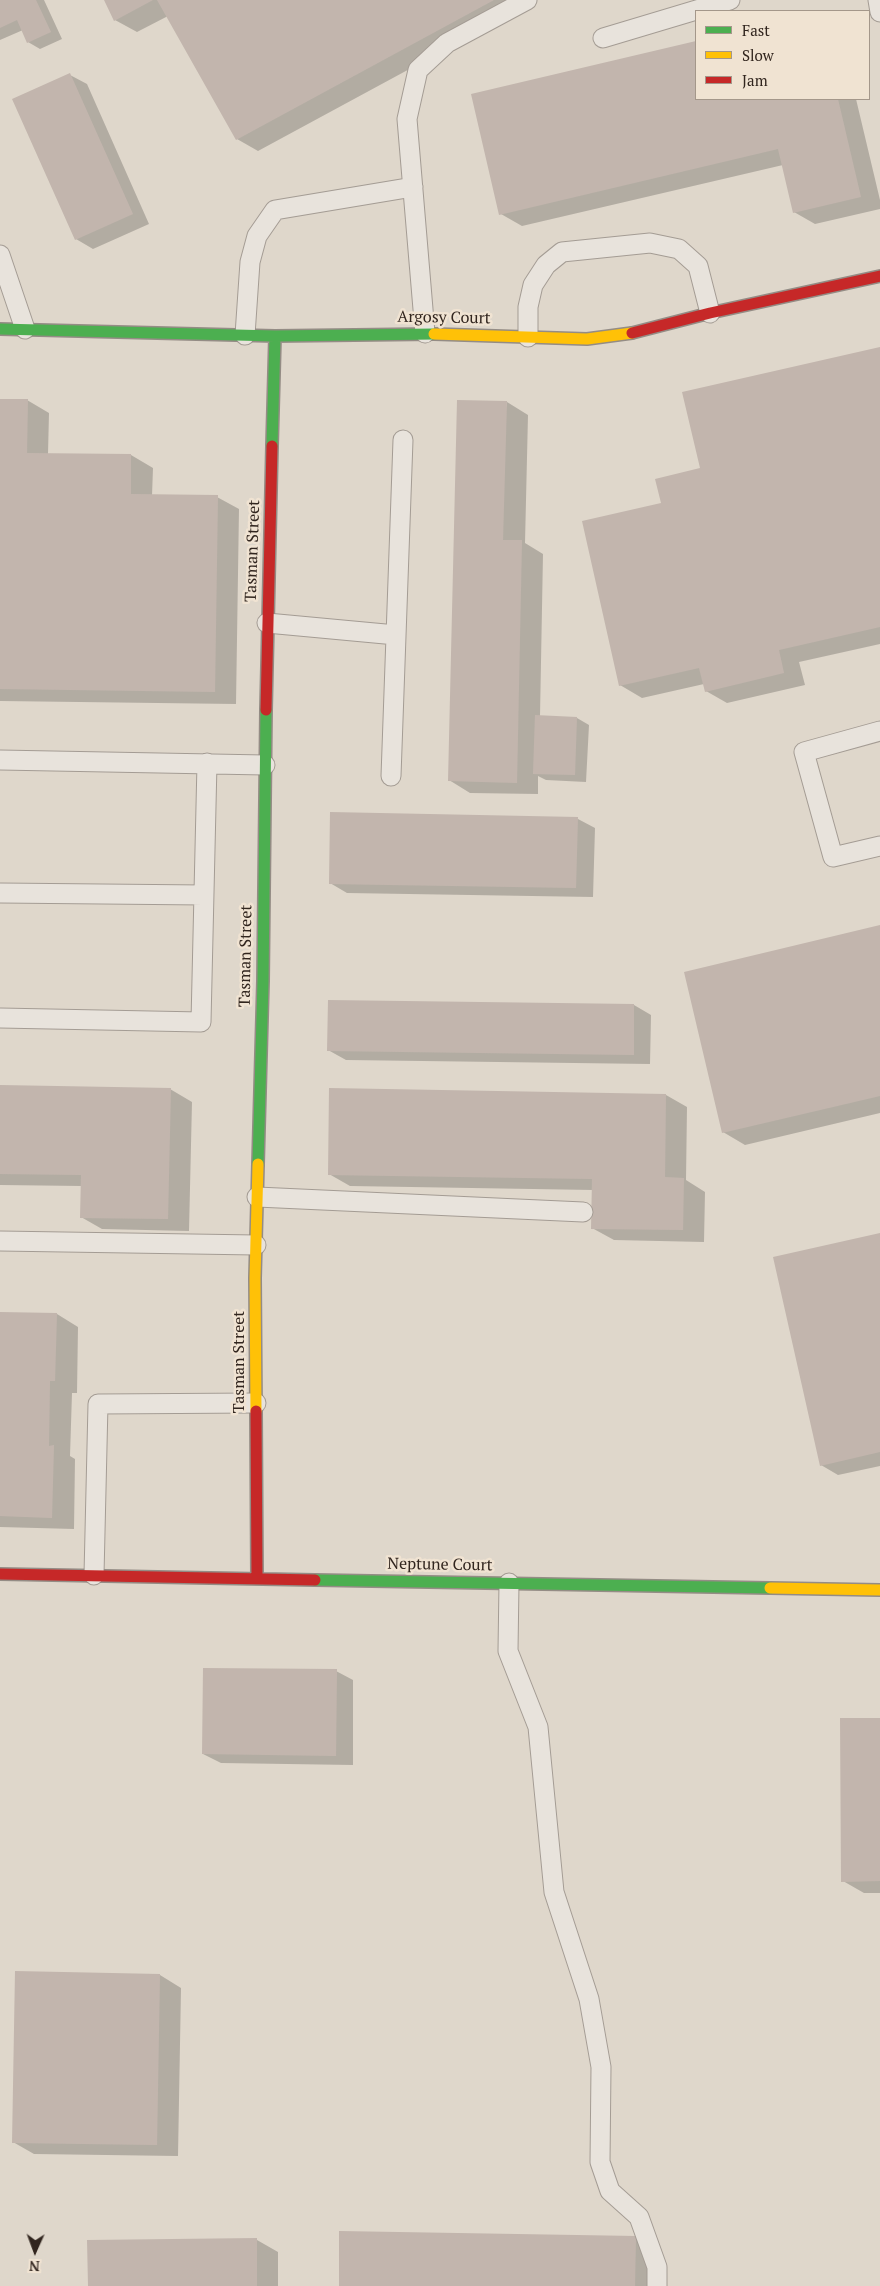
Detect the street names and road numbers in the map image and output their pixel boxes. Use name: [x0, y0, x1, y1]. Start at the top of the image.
street label: Argosy Court: [397, 308, 491, 328]
street label: Tasman Street: [242, 499, 264, 603]
street label: Tasman Street: [236, 905, 256, 1007]
street label: Tasman Street: [229, 1311, 249, 1413]
street label: Neptune Court: [387, 1554, 493, 1576]

